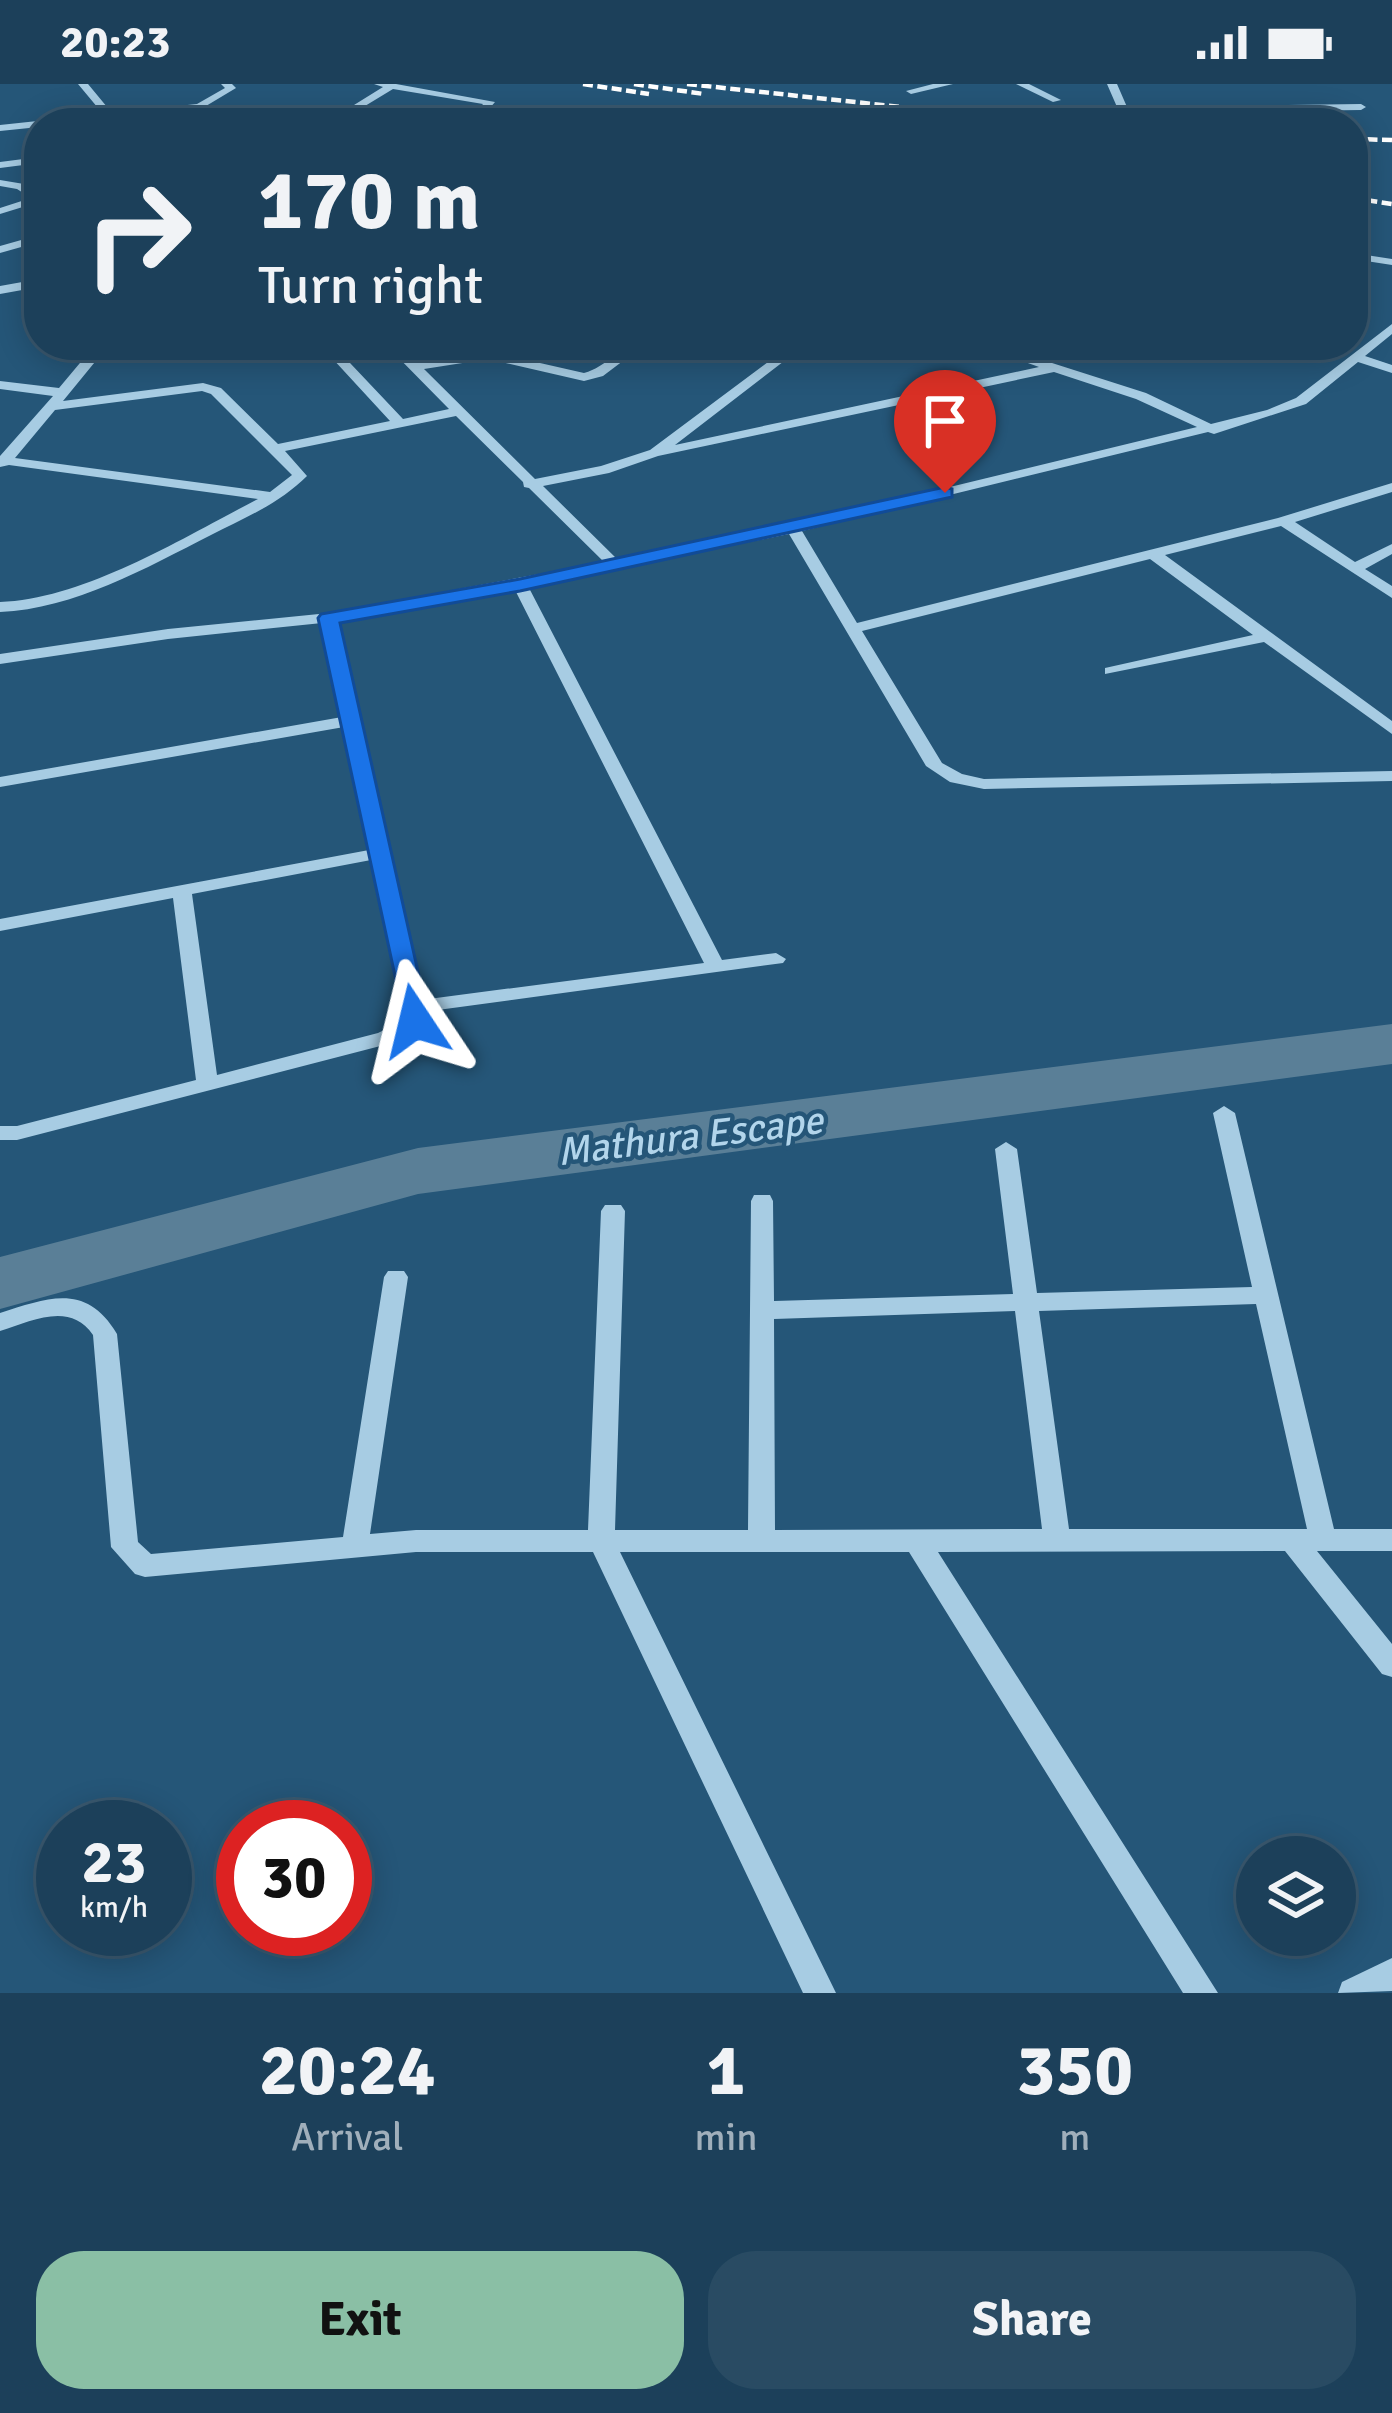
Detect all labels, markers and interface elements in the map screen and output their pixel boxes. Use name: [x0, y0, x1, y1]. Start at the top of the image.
text: 20:23: [60, 15, 170, 70]
text: 170 m: [258, 149, 480, 253]
icon: right: [60, 156, 216, 312]
text: Turn right: [258, 252, 483, 319]
pin: [894, 370, 996, 493]
icon: arrive: [912, 388, 978, 454]
position arrow: [352, 958, 478, 1084]
water label: Mathura Escape: [555, 1096, 828, 1176]
speed limit sign: 30: [216, 1800, 372, 1956]
text: 23: [82, 1826, 146, 1900]
map controls: [1236, 1836, 1356, 1956]
button: layers: [1236, 1836, 1356, 1956]
text: km/h: [80, 1889, 148, 1926]
text: 20:24: [259, 2026, 436, 2115]
text: 1: [707, 2026, 745, 2115]
text: 350: [1016, 2026, 1133, 2115]
text: Arrival: [291, 2113, 403, 2161]
text: min: [695, 2113, 758, 2161]
text: m: [1059, 2113, 1090, 2161]
button: Exit: [36, 2251, 684, 2389]
button: Share: [708, 2251, 1356, 2389]

